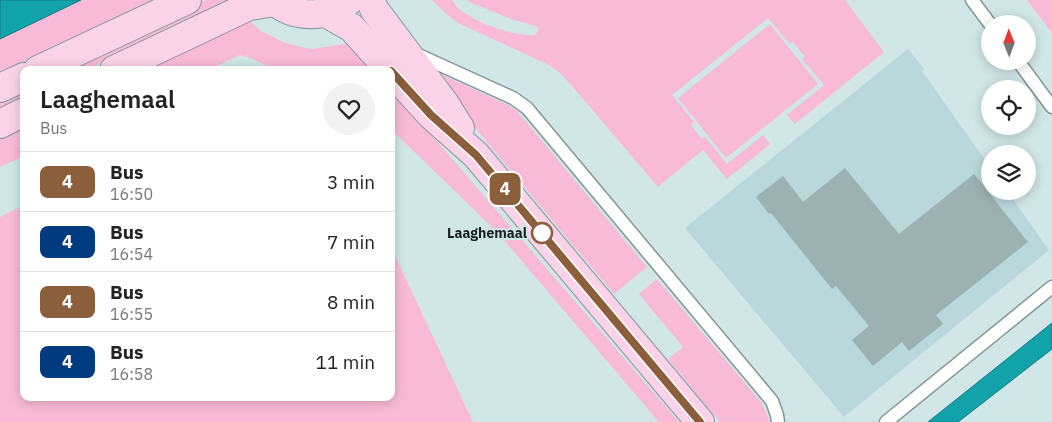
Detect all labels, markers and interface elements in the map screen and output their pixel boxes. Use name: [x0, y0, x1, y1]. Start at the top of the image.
north arrow: [981, 15, 1036, 70]
map controls: [981, 15, 1036, 200]
button: locate: [981, 80, 1036, 135]
text: Laaghemaal: [40, 83, 175, 115]
button: heart: [323, 83, 375, 135]
text: Bus: [40, 118, 67, 138]
button: layers: [981, 145, 1036, 200]
text: Bus: [110, 160, 144, 184]
text: 4: [62, 170, 73, 193]
text: 3 min: [327, 170, 375, 194]
line badge: 4: [489, 173, 521, 205]
text: 4: [500, 177, 510, 200]
text: 16:50: [110, 184, 153, 204]
text: Bus: [110, 220, 144, 244]
marker: Laaghemaal: [531, 222, 553, 244]
place label: Laaghemaal: [447, 224, 527, 242]
text: 4: [62, 230, 73, 253]
text: 7 min: [327, 230, 375, 254]
text: 16:54: [110, 244, 153, 264]
text: Bus: [110, 280, 144, 304]
text: 4: [62, 290, 73, 313]
text: 8 min: [327, 290, 375, 314]
text: 16:55: [110, 304, 153, 324]
text: Bus: [110, 340, 144, 364]
text: 4: [62, 350, 73, 373]
text: 11 min: [316, 350, 375, 374]
text: 16:58: [110, 364, 153, 384]

